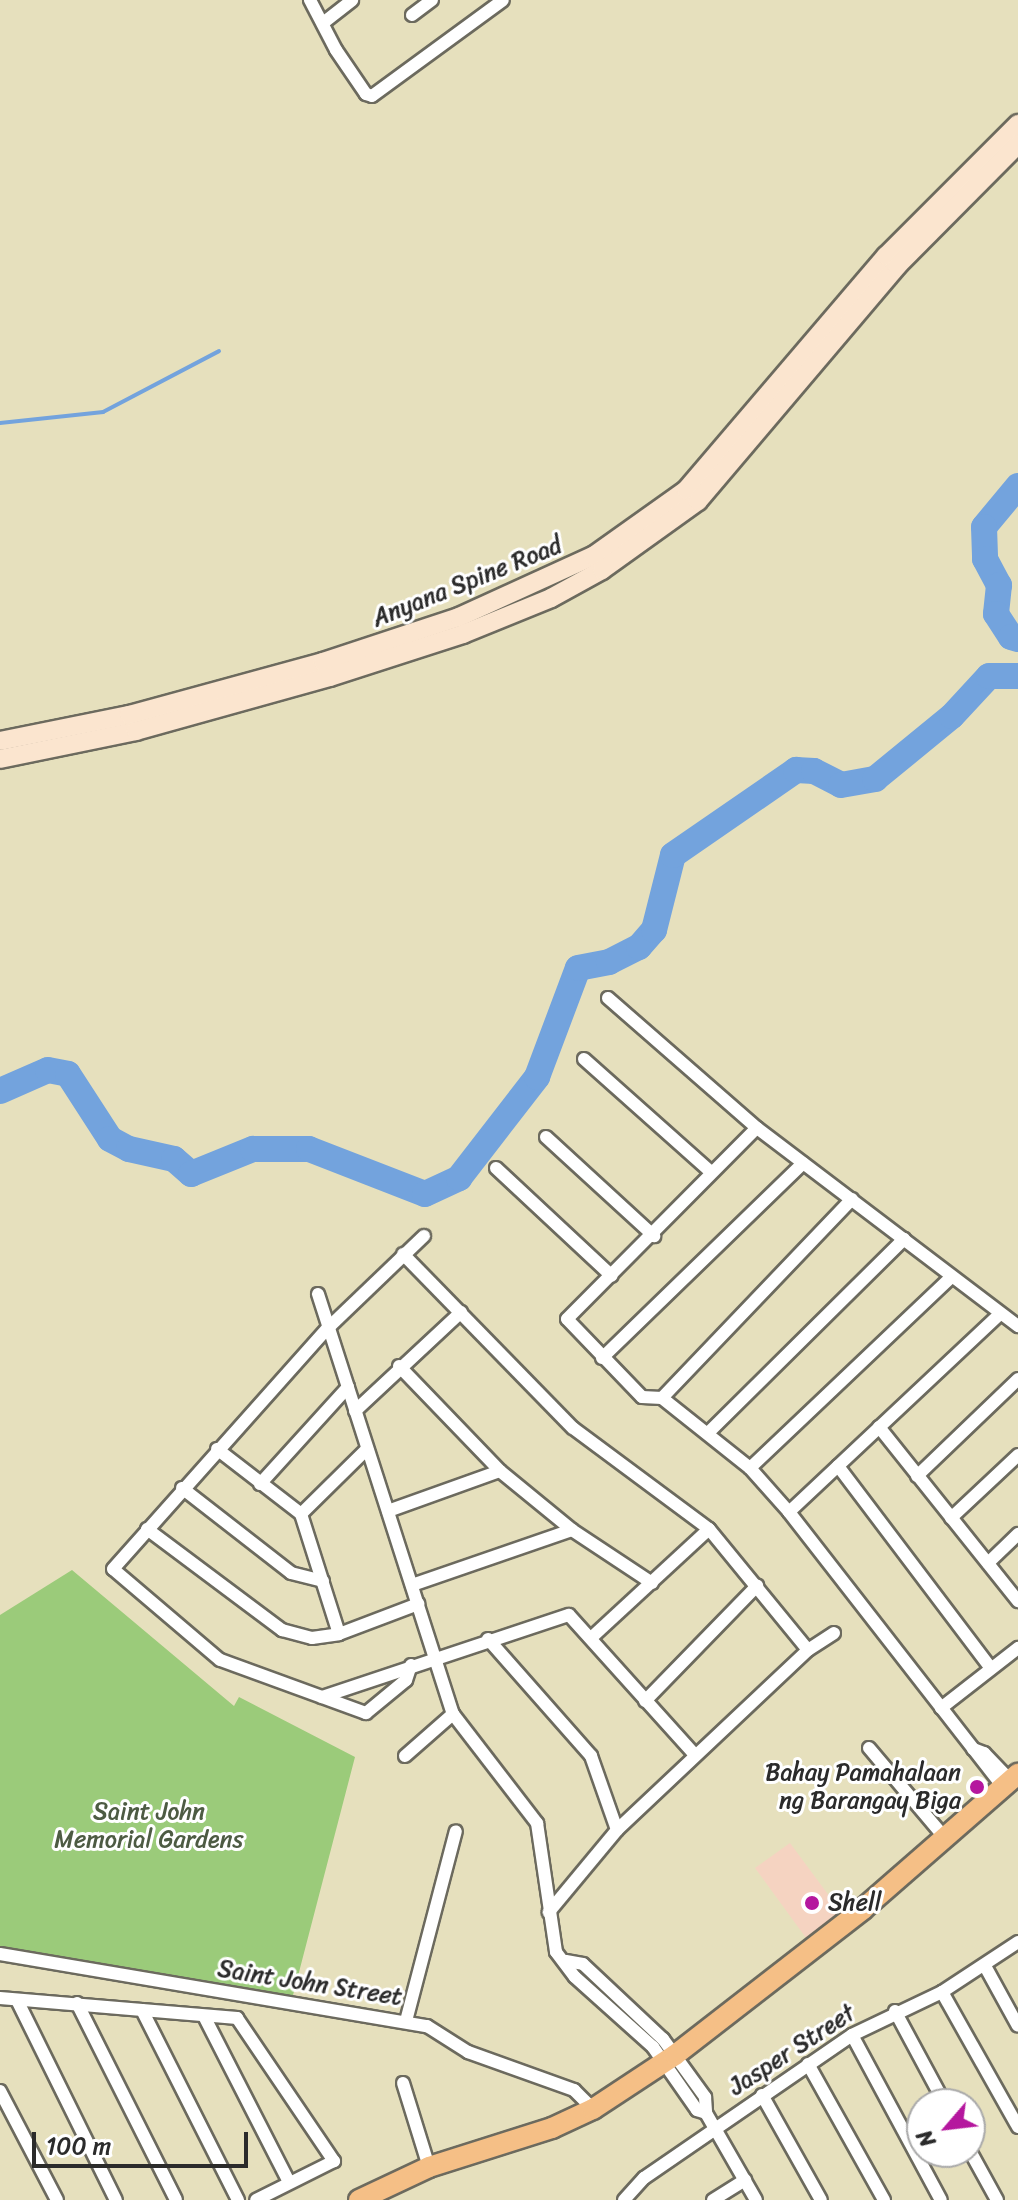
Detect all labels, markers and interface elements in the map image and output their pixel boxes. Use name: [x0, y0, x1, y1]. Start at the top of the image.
street label: Anyana Spine Road: [368, 531, 566, 633]
place label: Bahay Pamahalaan ng Barangay Biga: [765, 1759, 961, 1815]
marker: Bahay Pamahalaan ng Barangay Biga: [968, 1778, 986, 1796]
park label: Saint John Memorial Gardens: [54, 1798, 244, 1854]
place label: Shell: [828, 1889, 882, 1917]
marker: Shell: [803, 1894, 821, 1912]
street label: Saint John Street: [215, 1954, 405, 2012]
street label: Jasper Street: [723, 1998, 861, 2102]
north arrow: [906, 2088, 986, 2168]
scale bar: [36, 2116, 252, 2166]
text: N: [905, 2123, 947, 2154]
text: 100 m: [46, 2125, 111, 2167]

